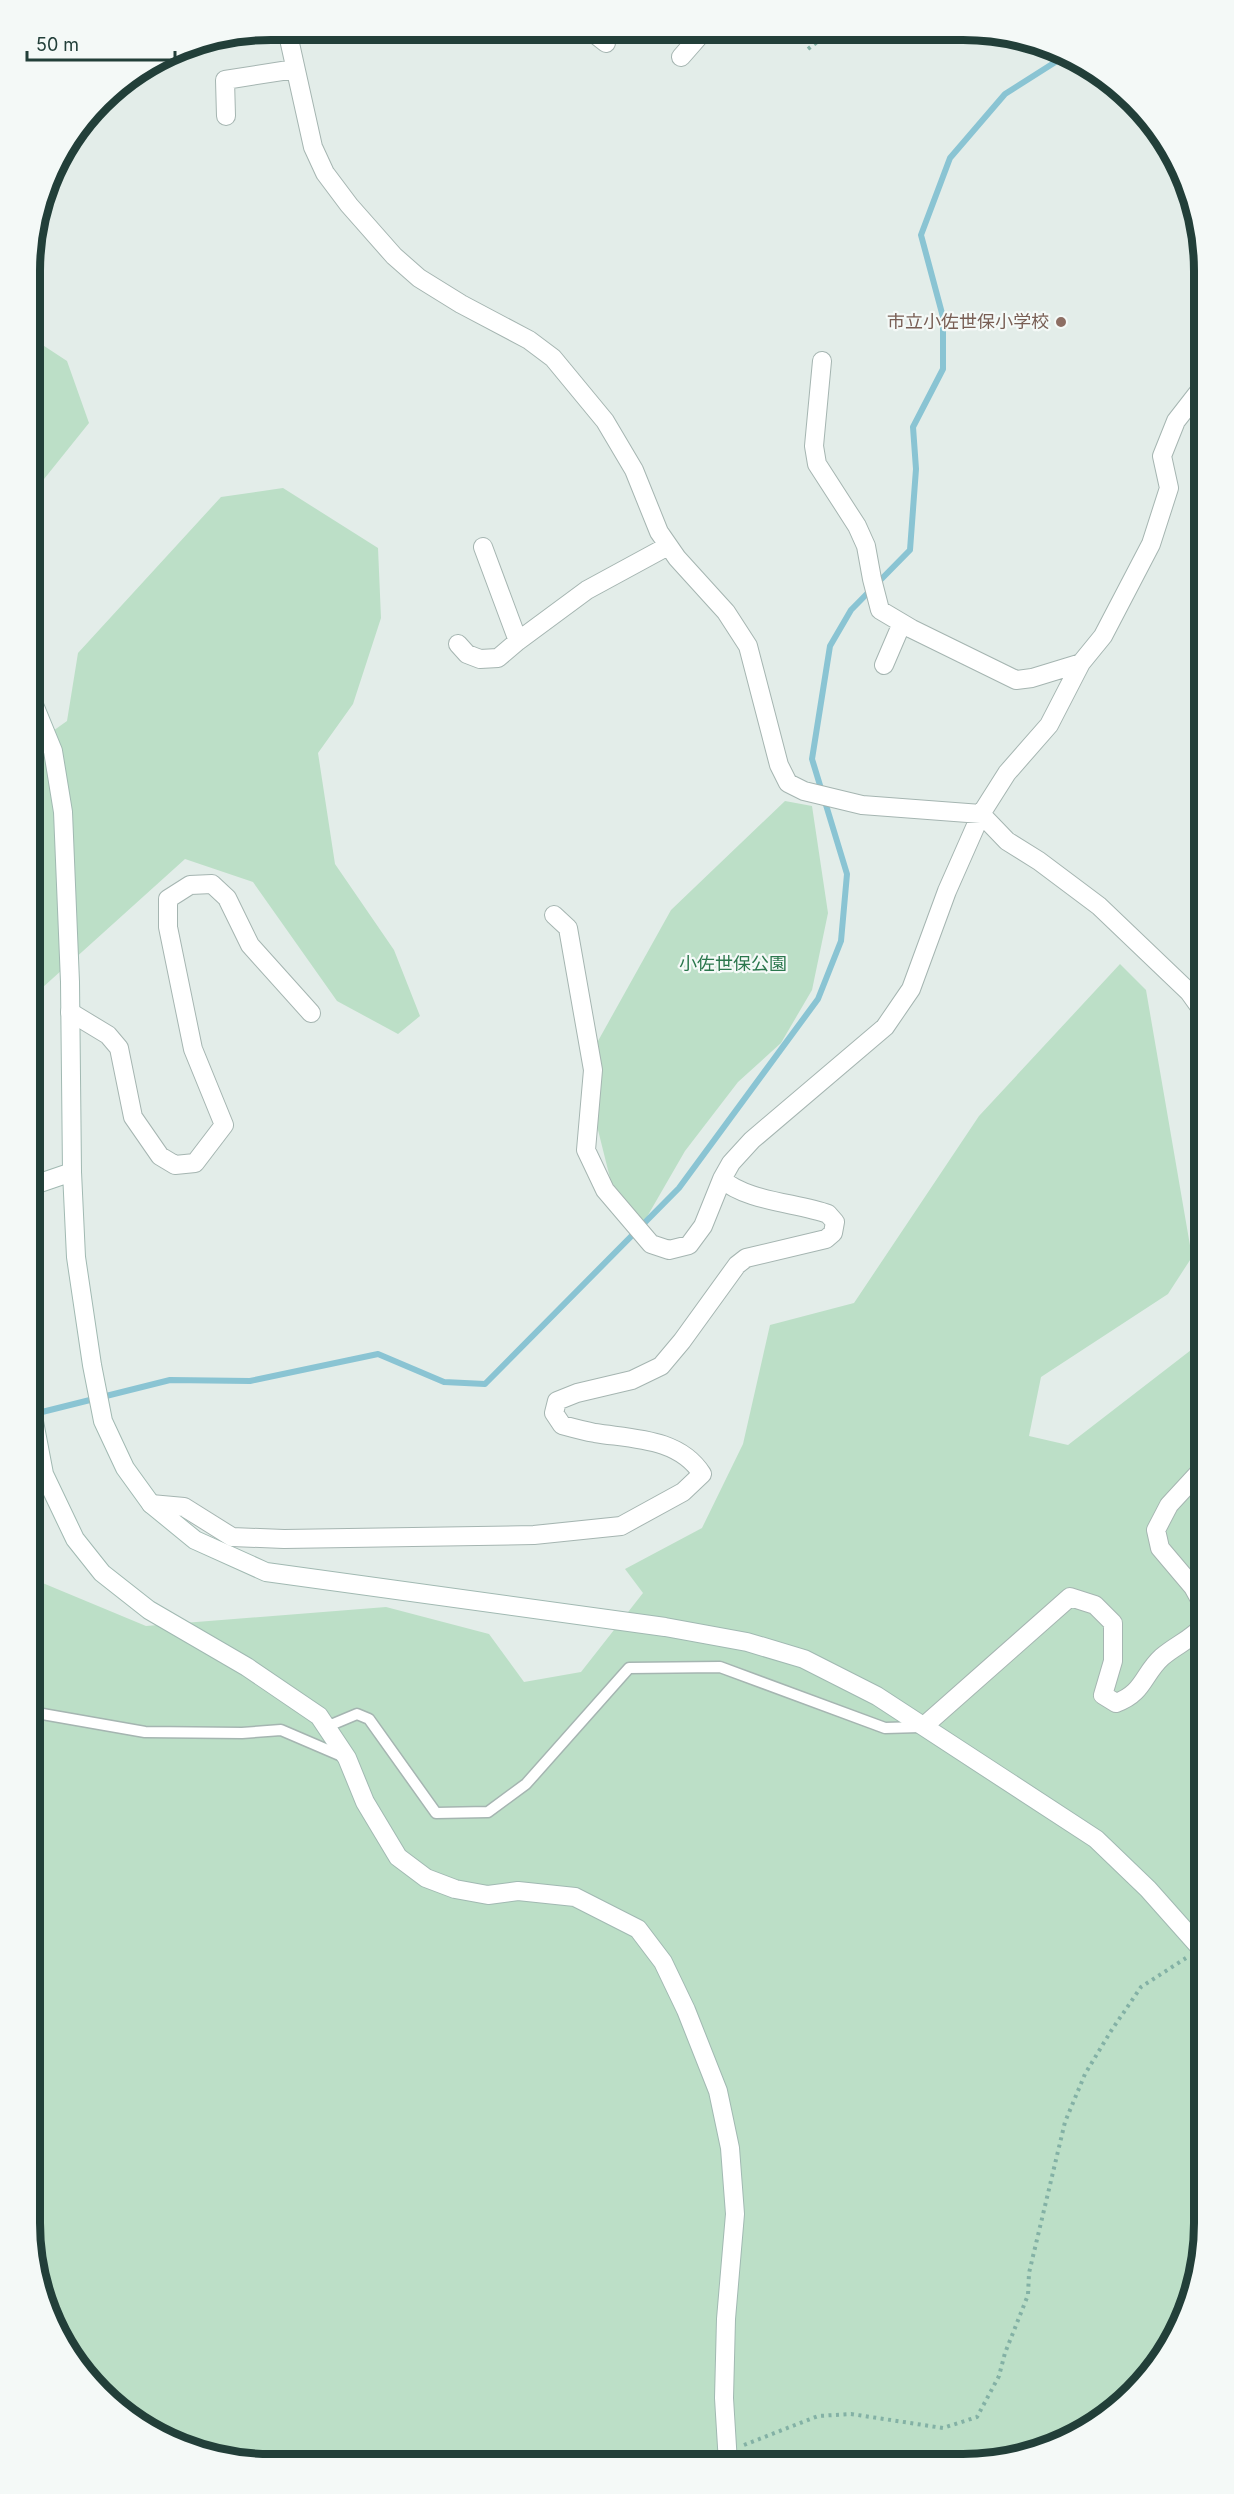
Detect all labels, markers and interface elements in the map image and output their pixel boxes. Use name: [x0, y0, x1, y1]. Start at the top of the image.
scale bar: [27, 24, 176, 62]
text: 50 m: [36, 34, 79, 55]
place label: 市立小佐世保小学校: [887, 311, 1049, 332]
marker: 市立小佐世保小学校: [1054, 315, 1068, 329]
park label: 小佐世保公園: [679, 953, 787, 974]

